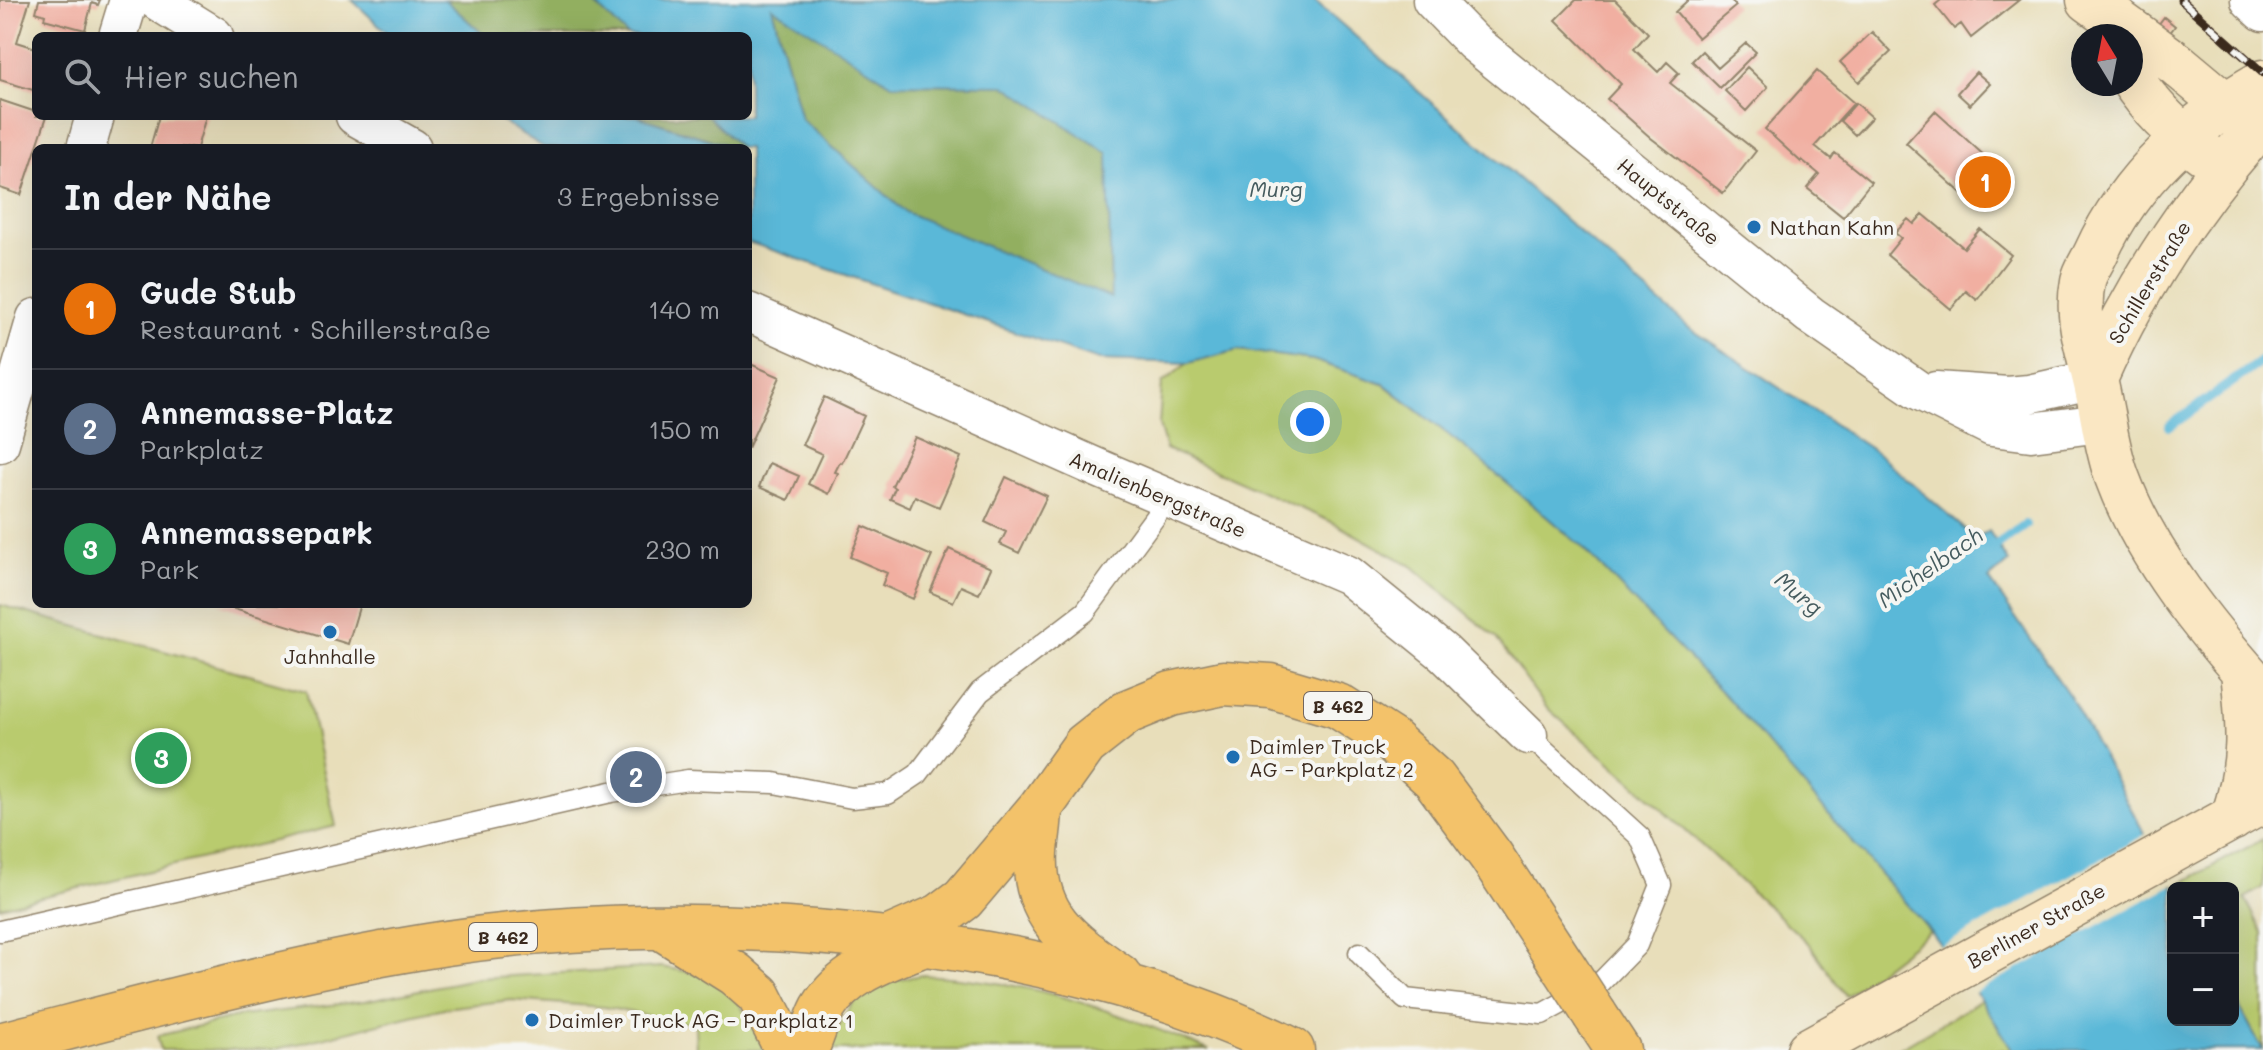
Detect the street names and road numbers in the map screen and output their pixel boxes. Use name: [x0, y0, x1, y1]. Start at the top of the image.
street label: Hauptstraße: [1612, 152, 1726, 250]
street label: Schillerstraße: [2102, 216, 2196, 348]
street label: Amalienbergstraße: [1066, 445, 1250, 543]
road number: B 462: [1304, 692, 1372, 720]
street label: Berliner Straße: [1963, 876, 2109, 974]
road number: B 462: [469, 923, 537, 951]

